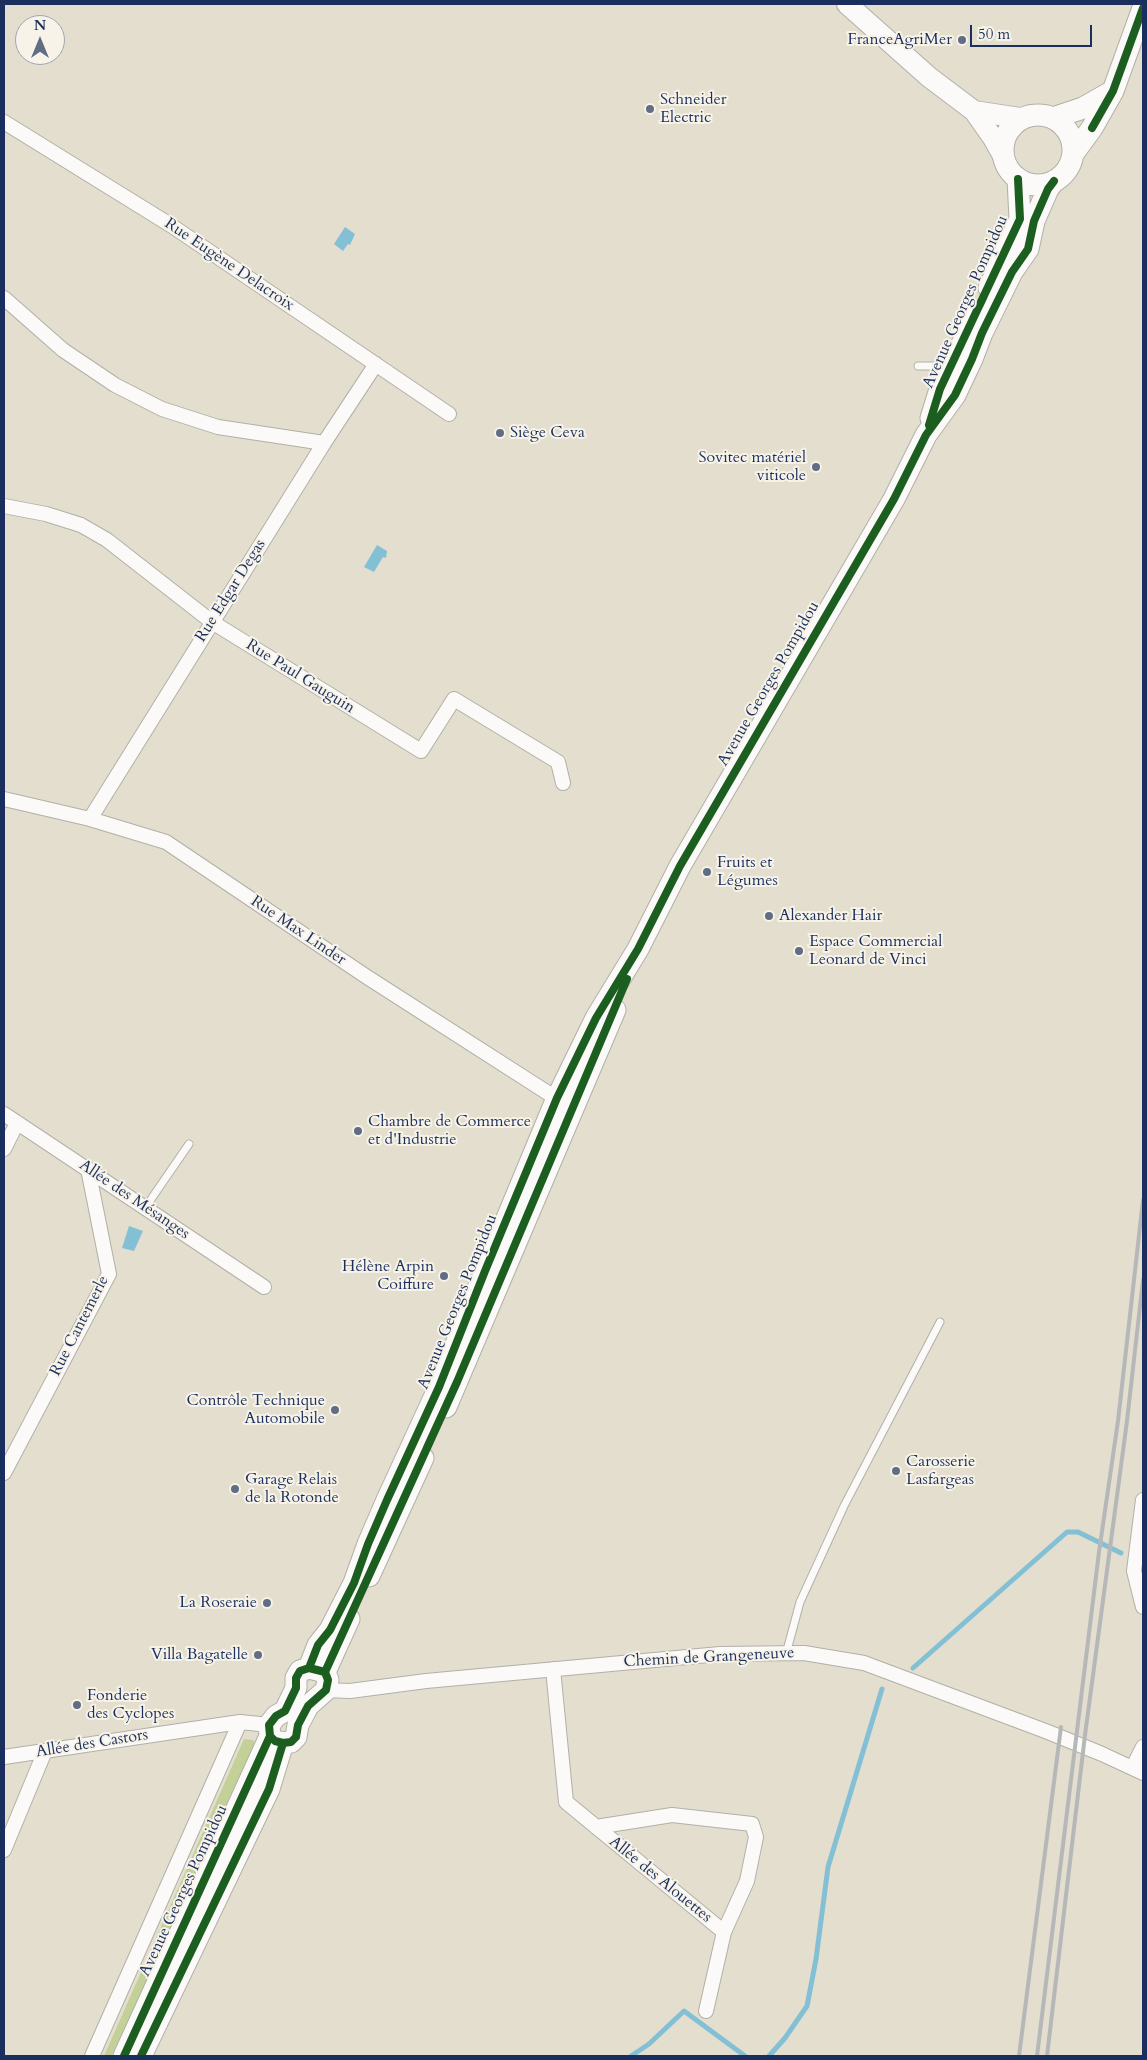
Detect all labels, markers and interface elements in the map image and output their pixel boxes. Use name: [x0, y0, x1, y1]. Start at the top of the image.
north arrow: [15, 15, 65, 65]
scale bar: [972, 15, 1094, 47]
text: N: [34, 16, 46, 35]
text: 50 m: [978, 24, 1010, 44]
place label: FranceAgriMer: [848, 30, 952, 50]
marker: FranceAgriMer: [956, 34, 968, 46]
place label: Schneider Electric: [660, 90, 727, 128]
marker: Schneider Electric: [644, 103, 656, 115]
street label: Avenue Georges Pompidou: [919, 213, 1013, 391]
street label: Rue Eugène Delacroix: [160, 214, 298, 316]
place label: Siège Ceva: [510, 423, 585, 443]
marker: Siège Ceva: [494, 427, 506, 439]
place label: Sovitec matériel viticole: [698, 448, 806, 486]
marker: Sovitec matériel viticole: [810, 461, 822, 473]
street label: Rue Edgar Degas: [192, 536, 270, 646]
street label: Avenue Georges Pompidou: [714, 598, 824, 770]
street label: Rue Paul Gauguin: [242, 636, 358, 718]
place label: Fruits et Légumes: [717, 853, 778, 891]
marker: Fruits et Légumes: [701, 866, 713, 878]
street label: Rue Max Linder: [247, 892, 349, 970]
place label: Alexander Hair: [779, 906, 882, 926]
marker: Alexander Hair: [763, 910, 775, 922]
place label: Espace Commercial Leonard de Vinci: [809, 932, 942, 970]
marker: Espace Commercial Leonard de Vinci: [793, 945, 805, 957]
place label: Chambre de Commerce et d'Industrie: [368, 1112, 531, 1150]
marker: Chambre de Commerce et d'Industrie: [352, 1125, 364, 1137]
street label: Allée des Mésanges: [75, 1156, 193, 1244]
street label: Avenue Georges Pompidou: [414, 1212, 502, 1392]
place label: Hélène Arpin Coiffure: [342, 1257, 434, 1295]
marker: Hélène Arpin Coiffure: [438, 1270, 450, 1282]
street label: Rue Cantemerle: [46, 1273, 114, 1379]
place label: Contrôle Technique Automobile: [187, 1391, 325, 1429]
marker: Contrôle Technique Automobile: [329, 1404, 341, 1416]
place label: Carosserie Lasfargeas: [906, 1452, 975, 1490]
marker: Carosserie Lasfargeas: [890, 1465, 902, 1477]
place label: Garage Relais de la Rotonde: [245, 1470, 339, 1508]
marker: Garage Relais de la Rotonde: [229, 1483, 241, 1495]
place label: La Roseraie: [179, 1593, 257, 1613]
marker: La Roseraie: [261, 1597, 273, 1609]
street label: Chemin de Grangeneuve: [623, 1644, 795, 1672]
place label: Villa Bagatelle: [151, 1645, 248, 1665]
marker: Villa Bagatelle: [252, 1649, 264, 1661]
place label: Fonderie des Cyclopes: [87, 1686, 174, 1724]
marker: Fonderie des Cyclopes: [71, 1699, 83, 1711]
street label: Allée des Castors: [35, 1726, 149, 1762]
street label: Avenue Georges Pompidou: [136, 1802, 232, 1980]
street label: Allée des Alouettes: [605, 1833, 715, 1927]

